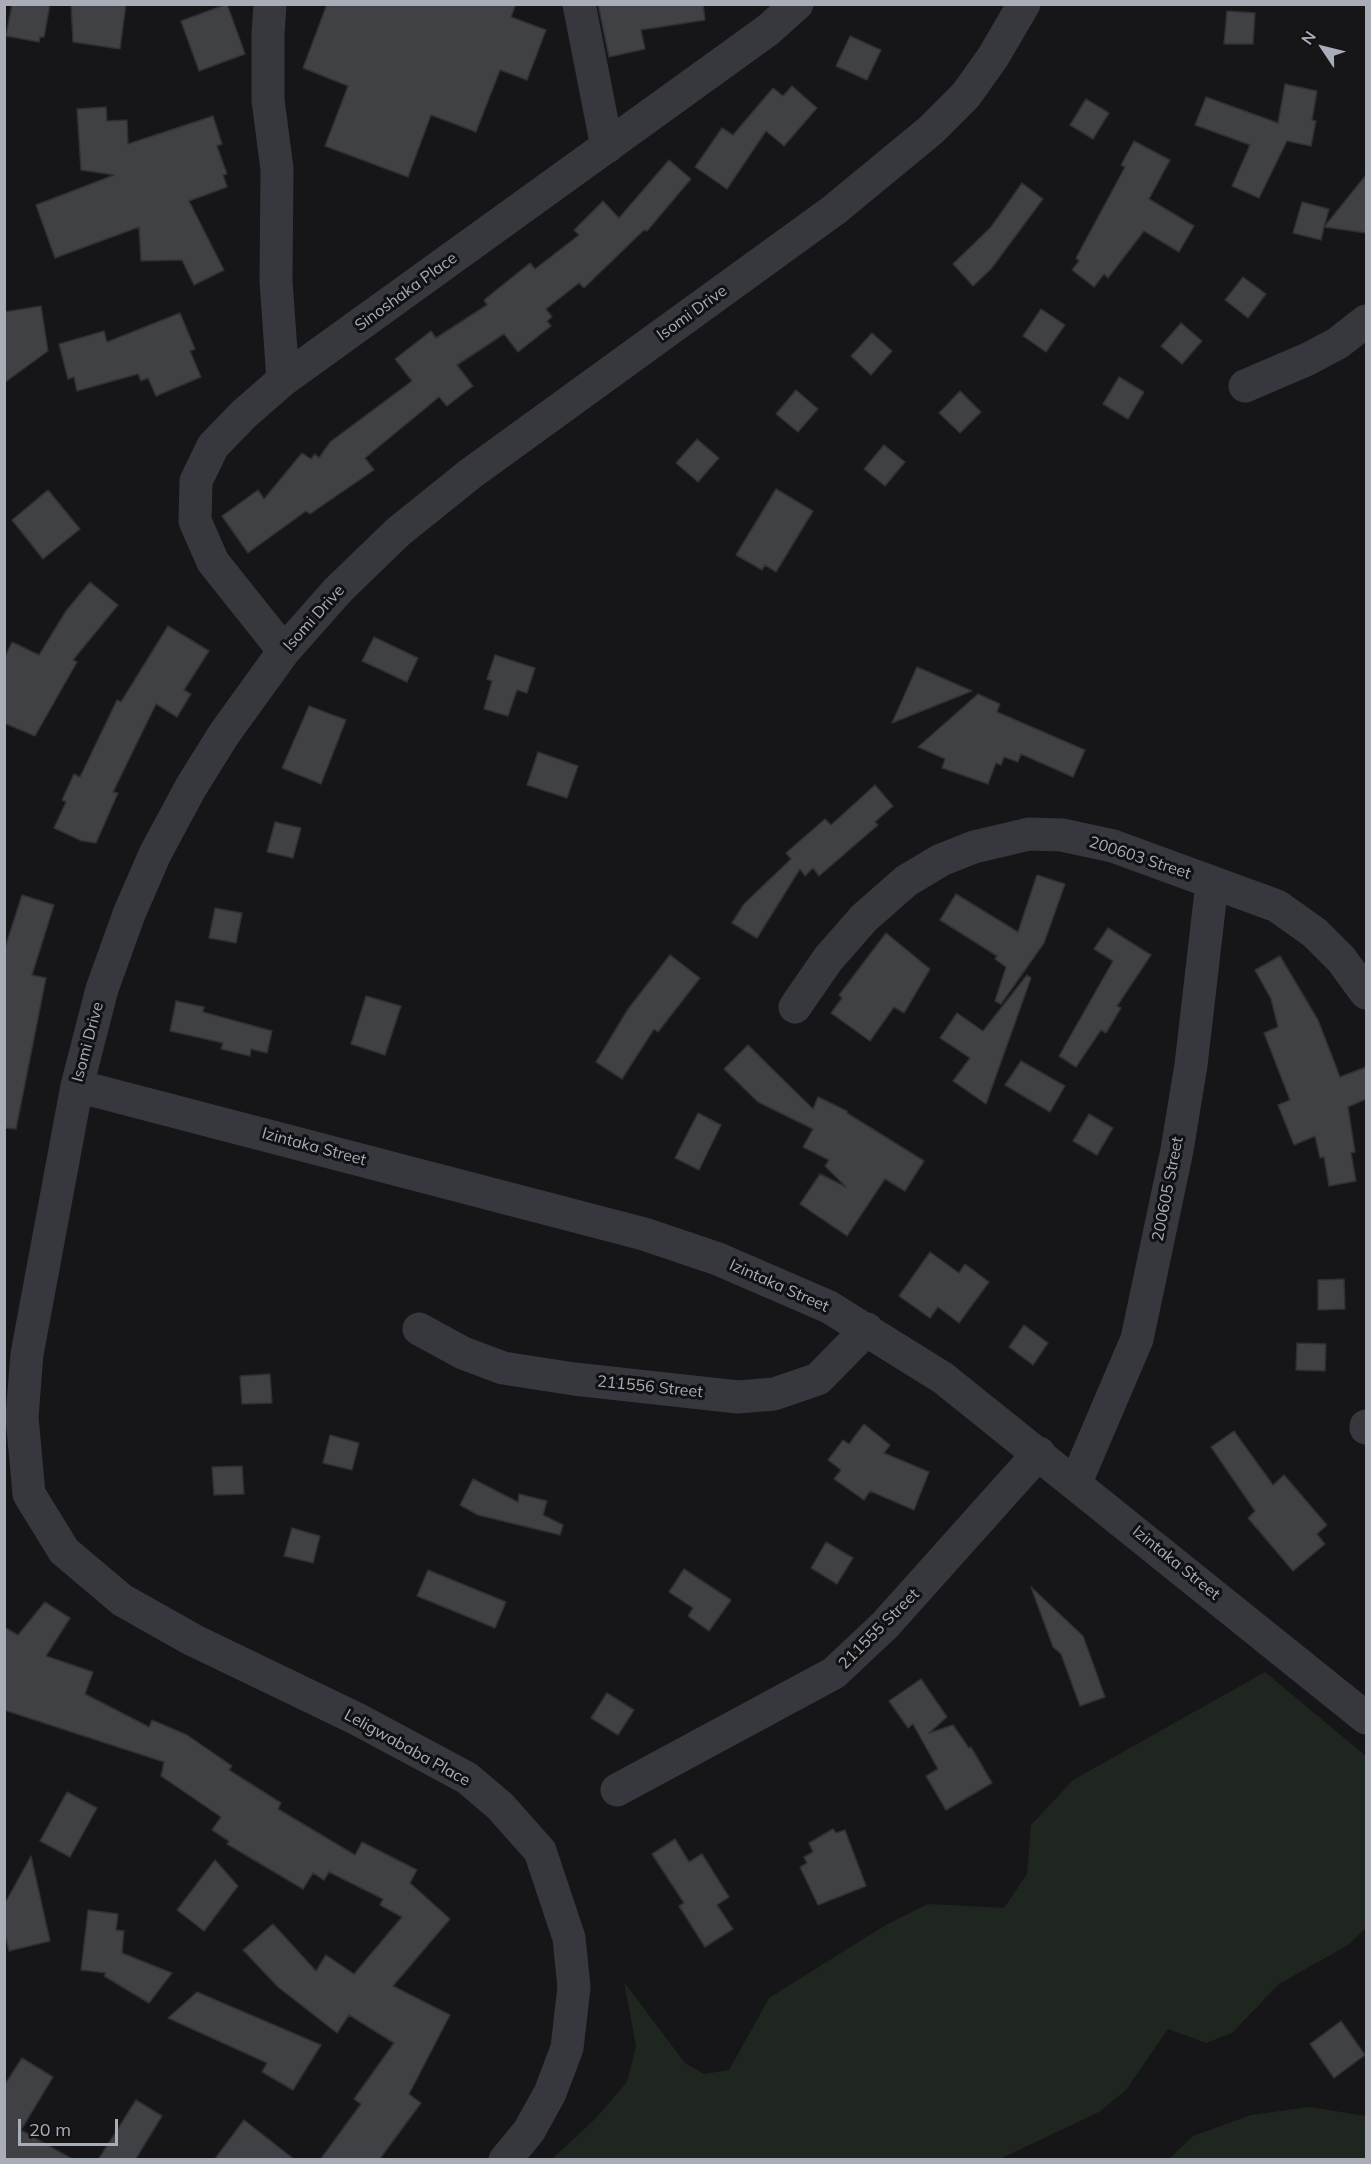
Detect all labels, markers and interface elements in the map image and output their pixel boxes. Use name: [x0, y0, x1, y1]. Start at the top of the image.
north arrow: [1293, 18, 1353, 78]
text: N: [1297, 27, 1320, 48]
street label: Sinoshaka Place: [351, 249, 461, 335]
street label: Isomi Drive: [653, 281, 731, 345]
street label: Isomi Drive: [279, 581, 349, 655]
street label: 200603 Street: [1087, 832, 1193, 884]
street label: Isomi Drive: [68, 1000, 108, 1084]
street label: Izintaka Street: [260, 1124, 368, 1170]
street label: 200605 Street: [1148, 1135, 1188, 1243]
street label: Izintaka Street: [726, 1255, 832, 1317]
street label: 211556 Street: [596, 1372, 704, 1402]
street label: Izintaka Street: [1128, 1522, 1224, 1604]
street label: 211555 Street: [835, 1585, 923, 1673]
street label: Leligwababa Place: [341, 1705, 473, 1791]
scale bar: [21, 2107, 122, 2145]
text: 20 m: [29, 2118, 71, 2141]

